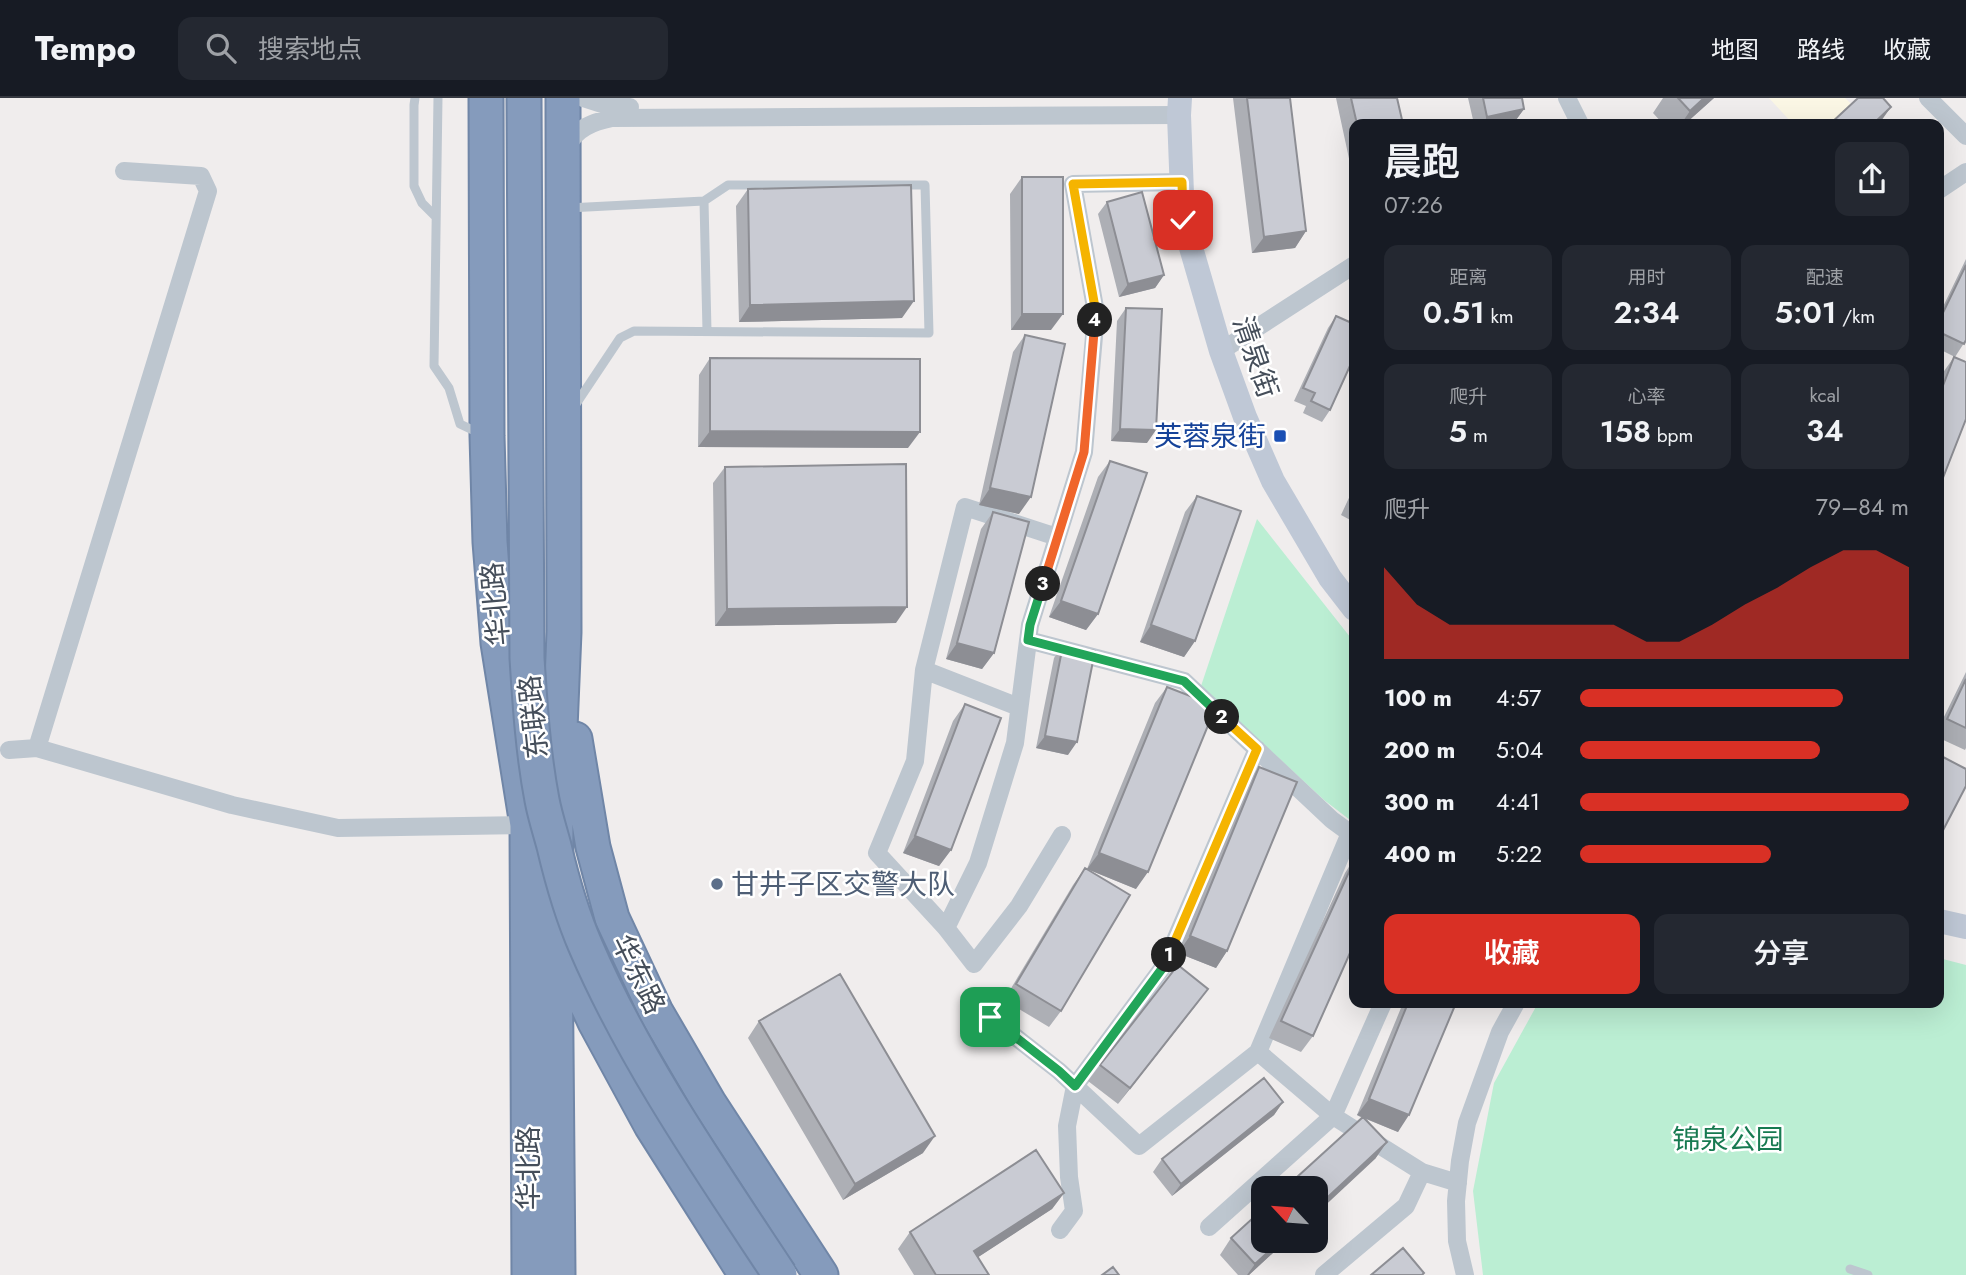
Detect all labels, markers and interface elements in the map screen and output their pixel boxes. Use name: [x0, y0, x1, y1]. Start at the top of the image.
search box: [178, 17, 668, 80]
text: Tempo: [35, 25, 136, 72]
icon: search: [202, 29, 240, 67]
text: 搜索地点: [258, 30, 362, 68]
text: 地图: [1711, 32, 1759, 67]
text: 路线: [1797, 32, 1845, 67]
text: 收藏: [1883, 32, 1931, 67]
text: 晨跑: [1384, 134, 1460, 189]
button: share: [1835, 142, 1909, 216]
text: 07:26: [1384, 188, 1443, 222]
pin: [1153, 190, 1213, 250]
icon: check: [1164, 201, 1202, 239]
text: 距离: [1449, 264, 1487, 291]
text: 用时: [1627, 264, 1666, 291]
text: 配速: [1806, 264, 1844, 291]
text: 0.51: [1423, 291, 1485, 334]
text: 2:34: [1613, 291, 1680, 334]
text: 5:01: [1774, 291, 1837, 334]
pin: 4: [1078, 302, 1112, 338]
text: km: [1485, 303, 1514, 330]
text: /km: [1837, 303, 1875, 330]
text: 4: [1088, 306, 1101, 333]
street label: 清泉街: [1222, 311, 1289, 404]
text: kcal: [1809, 382, 1840, 409]
text: 爬升: [1449, 383, 1487, 410]
text: 心率: [1627, 383, 1666, 410]
text: 34: [1806, 409, 1844, 452]
text: 5: [1449, 410, 1467, 453]
text: 158: [1600, 410, 1651, 453]
place label: 芙蓉泉街: [1154, 416, 1266, 457]
text: m: [1467, 422, 1488, 449]
text: bpm: [1651, 422, 1693, 449]
marker: 芙蓉泉街: [1272, 428, 1288, 444]
text: 79–84 m: [1816, 490, 1909, 524]
text: 爬升: [1384, 492, 1430, 526]
street label: 华北路: [471, 560, 520, 648]
pin: 3: [1026, 566, 1060, 602]
text: 3: [1037, 570, 1048, 597]
street label: 东联路: [509, 673, 558, 761]
text: 100 m: [1384, 681, 1452, 715]
text: 4:57: [1496, 681, 1541, 715]
pin: 2: [1204, 700, 1240, 734]
text: 2: [1215, 703, 1228, 730]
text: 200 m: [1384, 733, 1455, 767]
text: 5:04: [1496, 733, 1543, 767]
text: 300 m: [1384, 785, 1455, 819]
text: 4:41: [1496, 785, 1540, 819]
text: 400 m: [1384, 837, 1456, 871]
text: 5:22: [1496, 837, 1542, 871]
place label: 甘井子区交警大队: [731, 864, 955, 905]
marker: 甘井子区交警大队: [709, 876, 725, 892]
button: 收藏: [1384, 914, 1640, 994]
button: 分享: [1654, 914, 1909, 994]
street label: 华东路: [602, 927, 675, 1021]
pin: 1: [1152, 938, 1186, 972]
text: 1: [1164, 941, 1173, 968]
pin: [960, 987, 1020, 1047]
icon: arrive: [971, 998, 1009, 1036]
park label: 锦泉公园: [1672, 1119, 1784, 1160]
street label: 华北路: [508, 1126, 549, 1210]
north arrow: [1251, 1176, 1328, 1253]
map controls: [1251, 1176, 1328, 1253]

